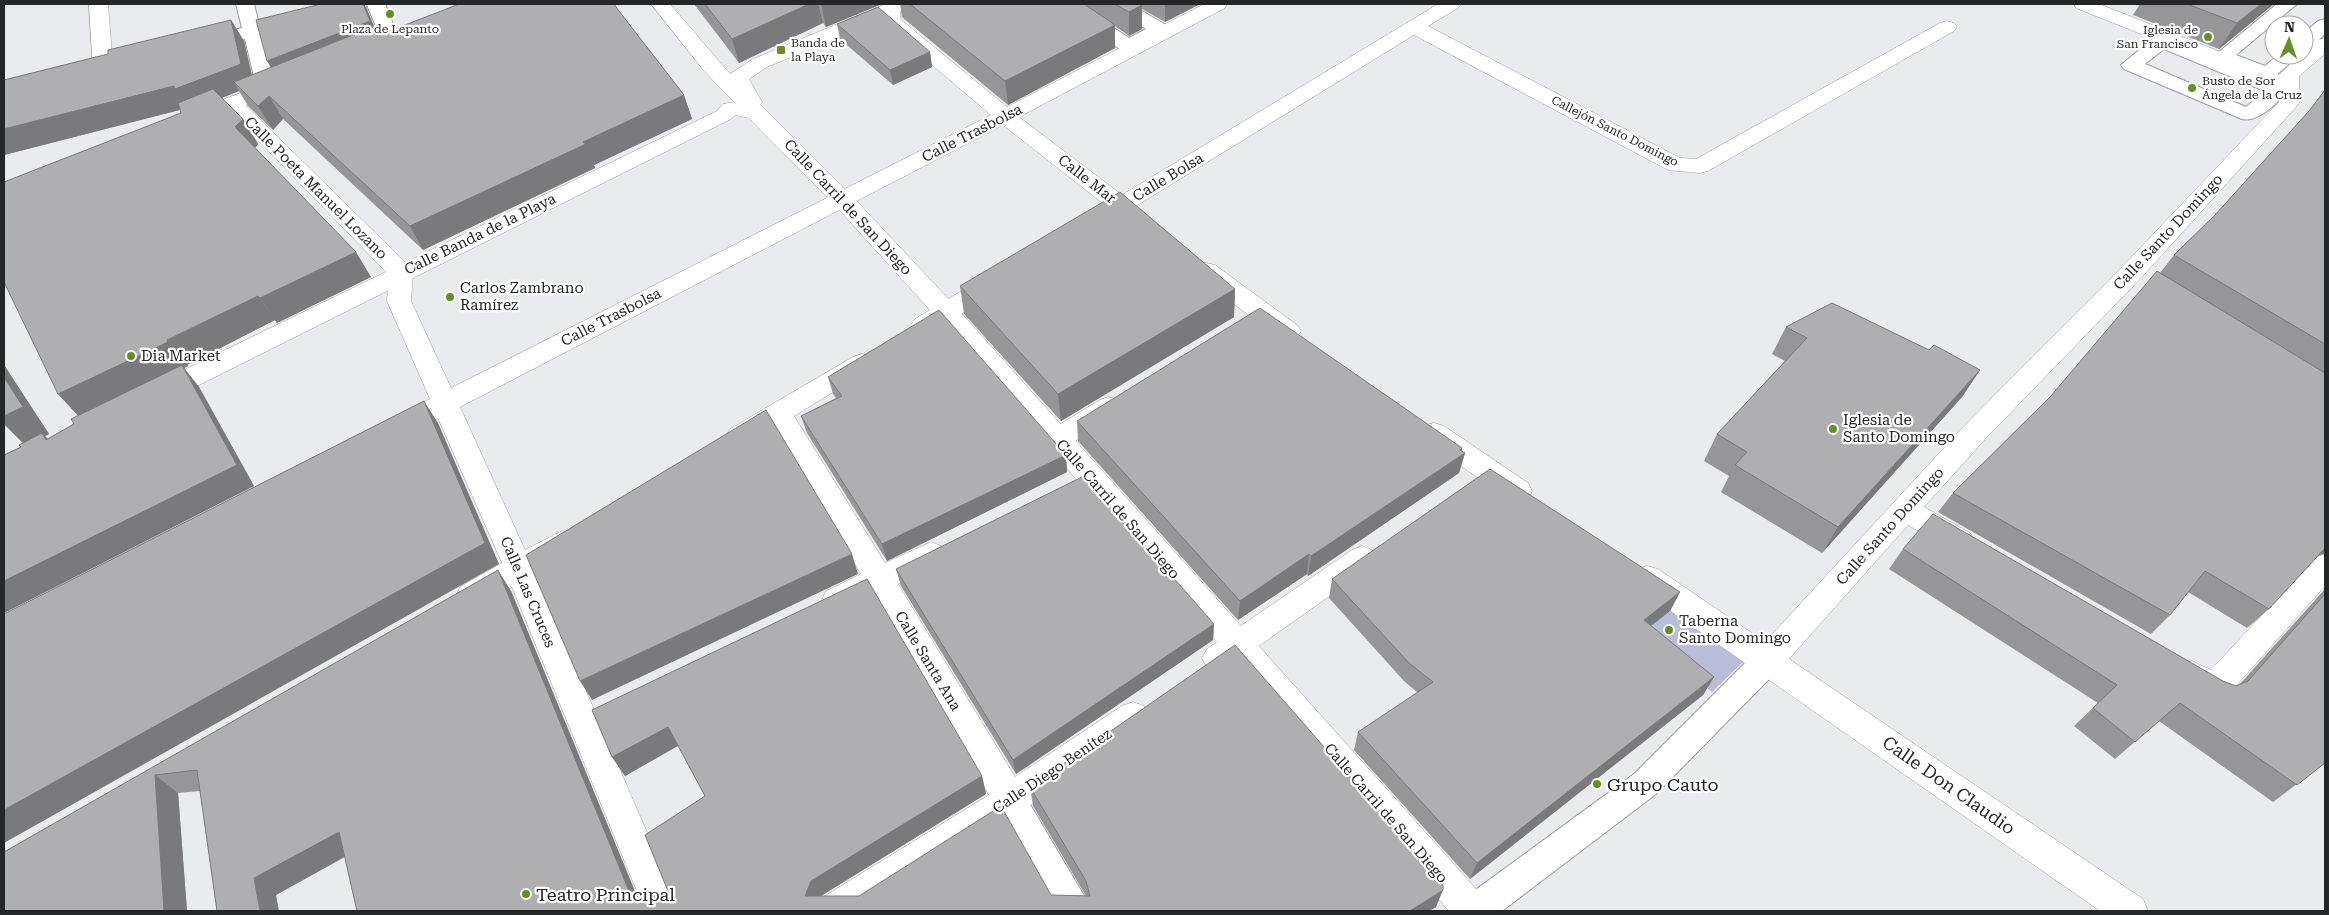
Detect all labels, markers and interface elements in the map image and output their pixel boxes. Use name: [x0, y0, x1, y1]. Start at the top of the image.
marker: Plaza de Lepanto: [384, 8, 396, 20]
north arrow: [2264, 15, 2314, 65]
text: N: [2284, 19, 2295, 35]
place label: Plaza de Lepanto: [341, 22, 439, 36]
place label: Iglesia de San Francisco: [2117, 23, 2198, 51]
marker: Iglesia de San Francisco: [2202, 31, 2214, 43]
place label: Banda de la Playa: [791, 36, 845, 64]
marker: Banda de la Playa: [775, 44, 787, 56]
place label: Busto de Sor Ángela de la Cruz: [2202, 74, 2302, 102]
marker: Busto de Sor Ángela de la Cruz: [2186, 82, 2198, 94]
street label: Callejón Santo Domingo: [1549, 93, 1681, 169]
street label: Calle Trasbolsa: [919, 100, 1025, 166]
street label: Calle Poeta Manuel Lozano: [241, 113, 391, 263]
street label: Calle Carril de San Diego: [780, 135, 916, 279]
street label: Calle Bolsa: [1129, 149, 1207, 205]
street label: Calle Mar: [1054, 151, 1120, 207]
street label: Calle Santo Domingo: [2110, 170, 2226, 294]
street label: Calle Banda de la Playa: [401, 189, 559, 279]
place label: Carlos Zambrano Ramírez: [460, 279, 584, 314]
street label: Calle Trasbolsa: [558, 284, 664, 350]
marker: Carlos Zambrano Ramírez: [444, 291, 456, 303]
place label: Dia Market: [141, 347, 221, 365]
marker: Dia Market: [125, 350, 137, 362]
place label: Iglesia de Santo Domingo: [1843, 411, 1955, 446]
marker: Iglesia de Santo Domingo: [1827, 423, 1839, 435]
street label: Calle Carril de San Diego: [1052, 435, 1184, 583]
street label: Calle Santo Domingo: [1832, 463, 1948, 589]
street label: Calle Las Cruces: [497, 534, 559, 650]
street label: Calle Santa Ana: [891, 608, 965, 714]
place label: Taberna Santo Domingo: [1679, 612, 1791, 647]
marker: Taberna Santo Domingo: [1663, 624, 1675, 636]
street label: Calle Diego Benítez: [989, 725, 1115, 817]
street label: Calle Don Claudio: [1879, 731, 2019, 839]
street label: Calle Carril de San Diego: [1320, 739, 1452, 887]
place label: Grupo Cauto: [1607, 774, 1719, 795]
marker: Grupo Cauto: [1591, 778, 1603, 790]
place label: Teatro Principal: [536, 884, 675, 905]
marker: Teatro Principal: [520, 888, 532, 900]

